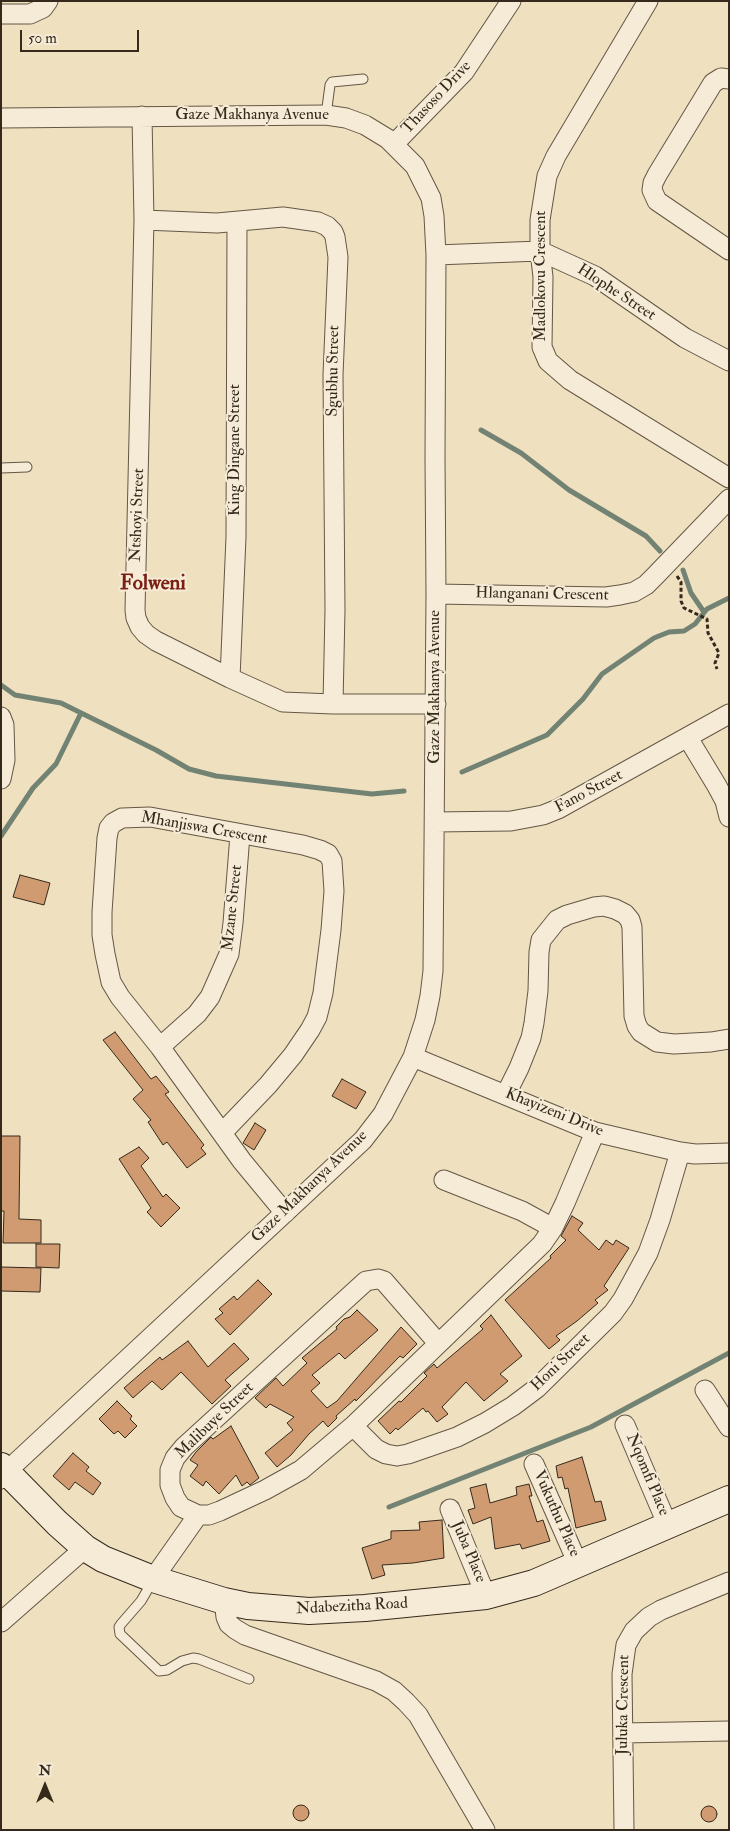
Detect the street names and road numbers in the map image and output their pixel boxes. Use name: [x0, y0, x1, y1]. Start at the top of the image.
street label: Thasoso Drive: [398, 57, 476, 139]
street label: Gaze Makhanya Avenue: [175, 106, 329, 126]
street label: Madlokovu Crescent: [532, 210, 552, 342]
street label: Hlophe Street: [573, 260, 659, 326]
street label: Sgubhu Street: [324, 325, 344, 417]
street label: King Dingane Street: [226, 384, 246, 516]
street label: Ntshoyi Street: [127, 468, 149, 562]
street label: Hlanganani Crescent: [475, 584, 609, 606]
street label: Gaze Makhanya Avenue: [426, 610, 446, 764]
street label: Fano Street: [552, 766, 626, 818]
street label: Mhanjiswa Crescent: [139, 808, 269, 850]
street label: Mzane Street: [219, 864, 247, 952]
street label: Khayizeni Drive: [502, 1085, 606, 1141]
street label: Gaze Makhanya Avenue: [248, 1127, 372, 1247]
street label: Honi Street: [527, 1330, 595, 1396]
street label: Malibuye Street: [172, 1379, 258, 1463]
street label: Nqomfi Place: [621, 1431, 673, 1519]
street label: Vukuthu Place: [528, 1468, 584, 1560]
street label: Juba Place: [446, 1518, 490, 1586]
street label: Ndabezitha Road: [296, 1594, 408, 1620]
street label: Juluka Crescent: [614, 1655, 634, 1755]

